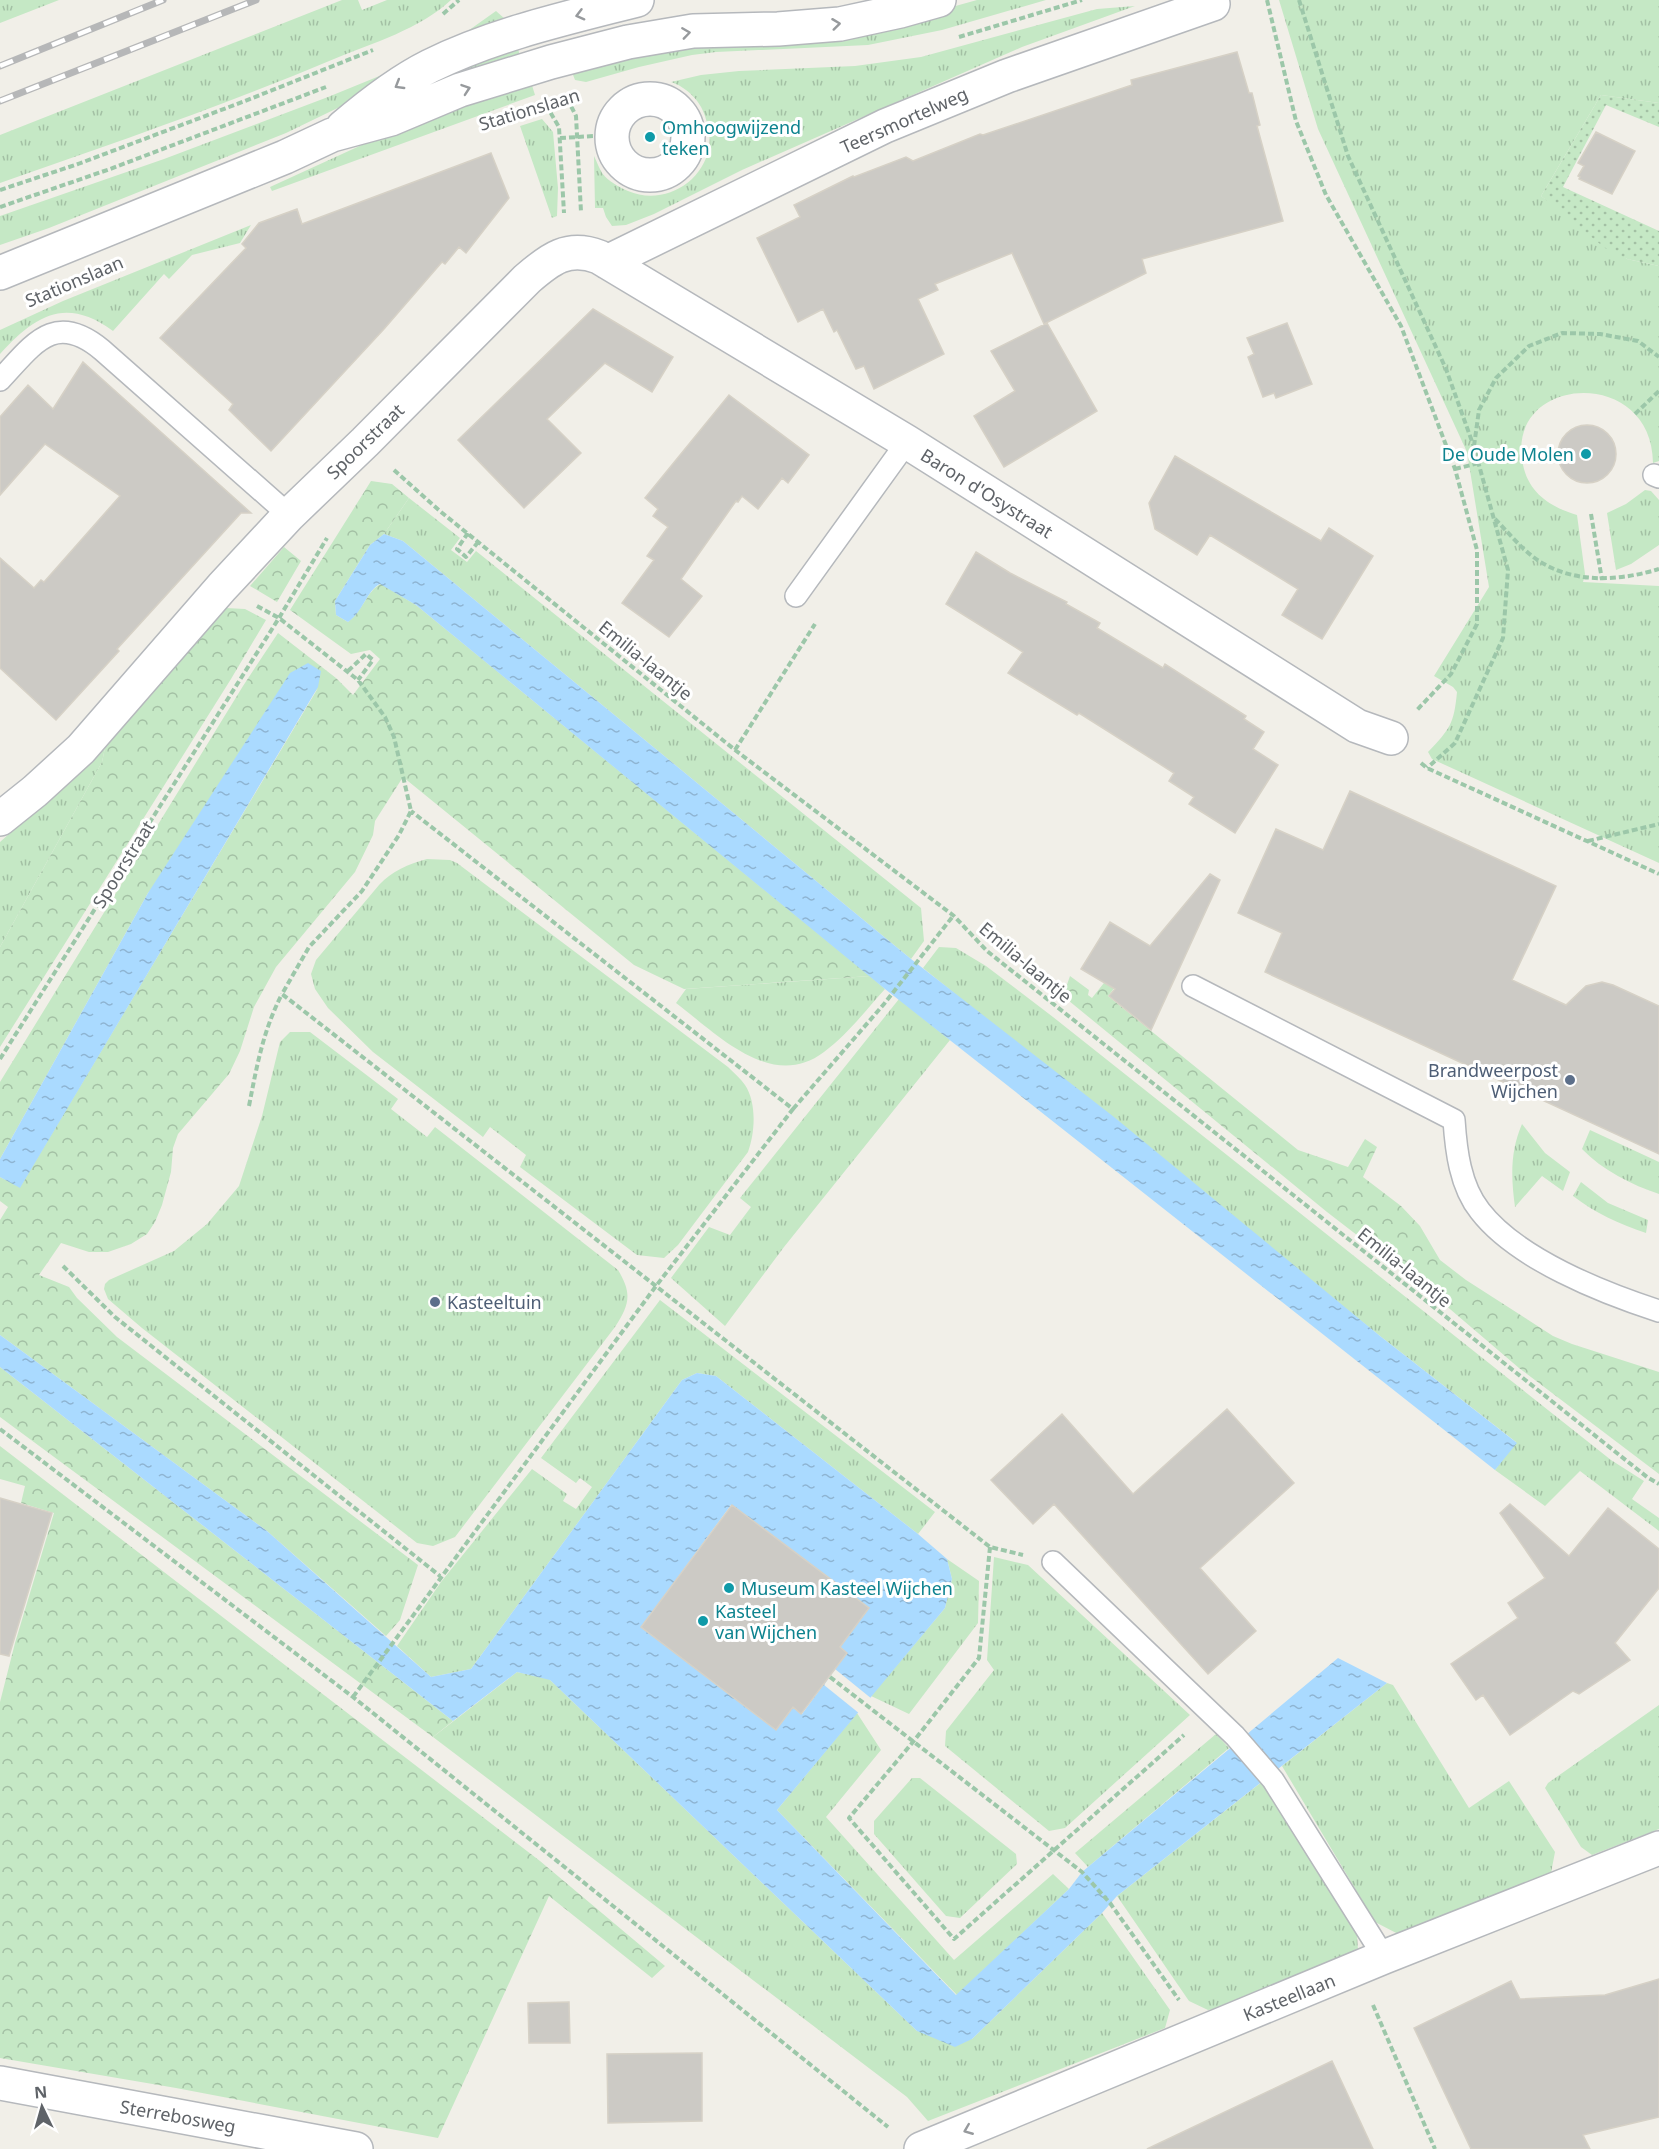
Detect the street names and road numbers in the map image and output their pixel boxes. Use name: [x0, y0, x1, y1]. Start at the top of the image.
street label: Teersmortelweg: [837, 81, 971, 159]
street label: Stationslaan: [476, 82, 582, 136]
street label: Stationslaan: [21, 250, 127, 312]
street label: Spoorstraat: [321, 398, 409, 484]
street label: Baron d'Osystraat: [916, 443, 1058, 544]
street label: Emilia-laantje: [594, 615, 698, 705]
street label: Spoorstraat: [87, 815, 160, 912]
street label: Emilia-laantje: [975, 916, 1077, 1008]
street label: Emilia-laantje: [1353, 1222, 1457, 1312]
street label: Kasteellaan: [1239, 1968, 1339, 2026]
street label: Sterrebosweg: [118, 2094, 238, 2138]

